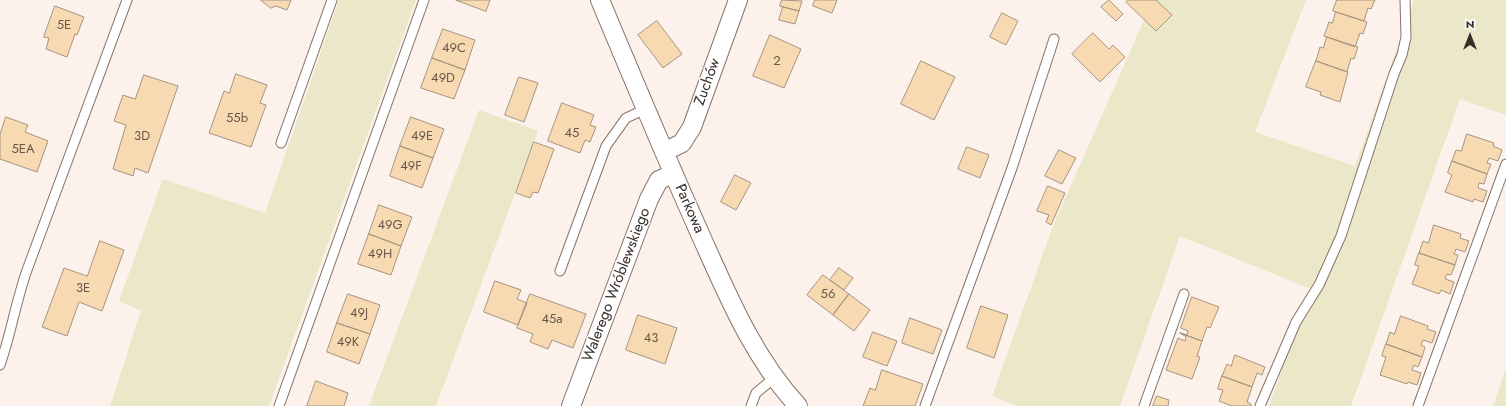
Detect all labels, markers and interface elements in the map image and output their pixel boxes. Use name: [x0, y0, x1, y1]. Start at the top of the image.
north arrow: [1450, 16, 1490, 56]
text: N: [1466, 16, 1474, 32]
house number: 5E: [57, 18, 71, 34]
house number: 49C: [442, 41, 466, 57]
house number: 2: [773, 54, 781, 70]
street label: Zuchów: [691, 56, 725, 108]
house number: 49D: [431, 71, 455, 87]
house number: 55b: [226, 111, 248, 127]
house number: 45: [565, 126, 579, 142]
house number: 3D: [134, 129, 150, 145]
house number: 49E: [411, 129, 433, 145]
house number: 5EA: [11, 142, 35, 158]
house number: 49F: [400, 159, 422, 175]
street label: Parkowa: [670, 182, 708, 236]
street label: Walerego Wróblewskiego: [579, 206, 655, 364]
house number: 49G: [377, 218, 403, 234]
house number: 49H: [368, 247, 392, 263]
house number: 3E: [76, 281, 90, 297]
house number: 56: [821, 287, 835, 303]
house number: 49J: [350, 306, 368, 322]
house number: 45a: [541, 312, 563, 328]
house number: 43: [644, 331, 658, 347]
house number: 49K: [337, 335, 359, 351]

